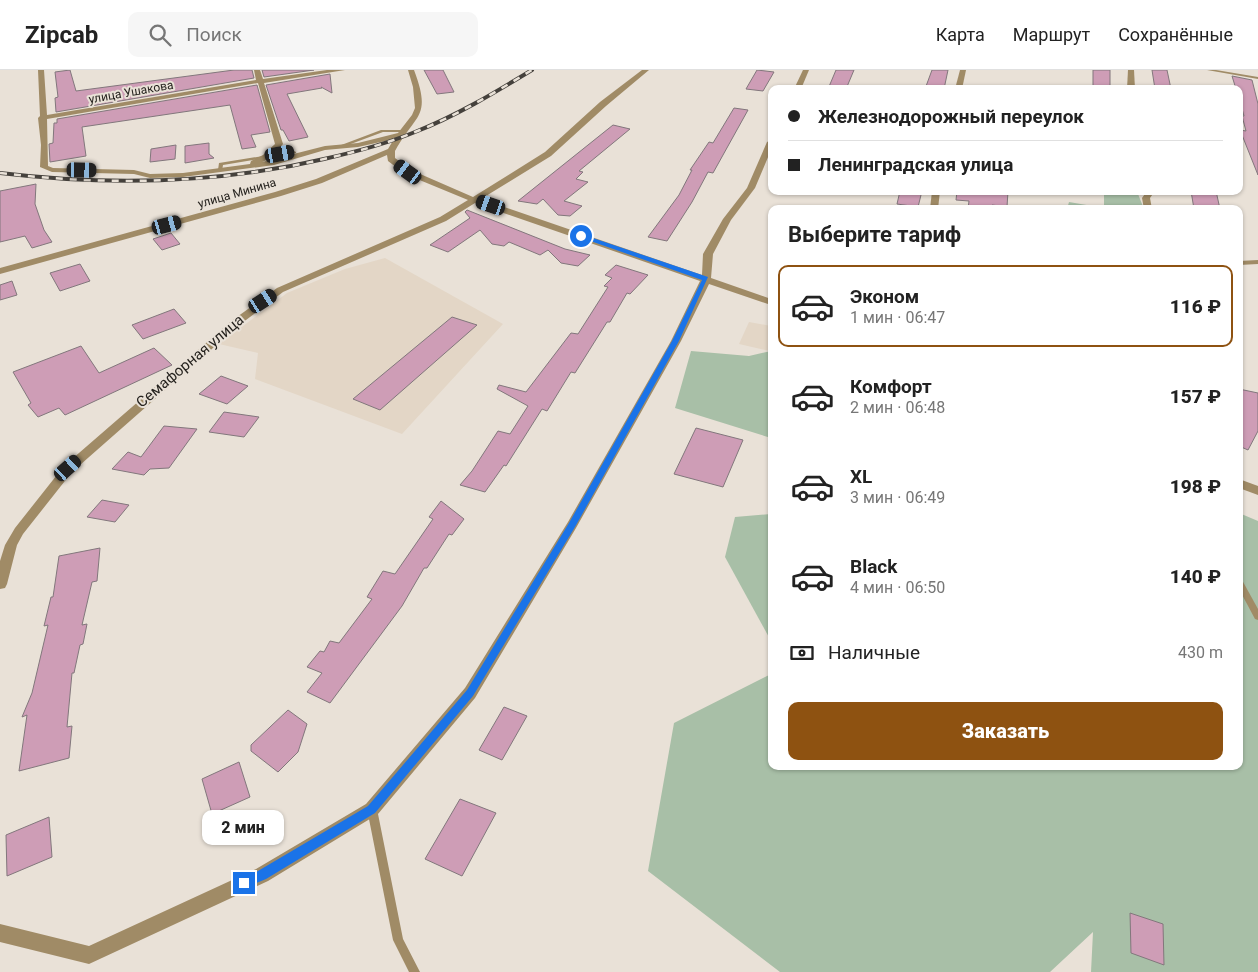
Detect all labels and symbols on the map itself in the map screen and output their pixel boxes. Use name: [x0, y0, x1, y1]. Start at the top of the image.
street label: улица Ушакова: [88, 78, 174, 106]
car: [263, 144, 296, 164]
car: [391, 157, 424, 187]
car: [66, 162, 97, 178]
street label: улица Минина: [196, 175, 278, 211]
car: [474, 193, 507, 217]
car: [150, 214, 183, 236]
route start: [570, 225, 592, 247]
car: [246, 287, 279, 315]
street label: Семафорная улица: [133, 311, 247, 411]
car: [51, 452, 84, 484]
callout: 2 мин: [203, 810, 285, 846]
route end: [233, 872, 255, 894]

